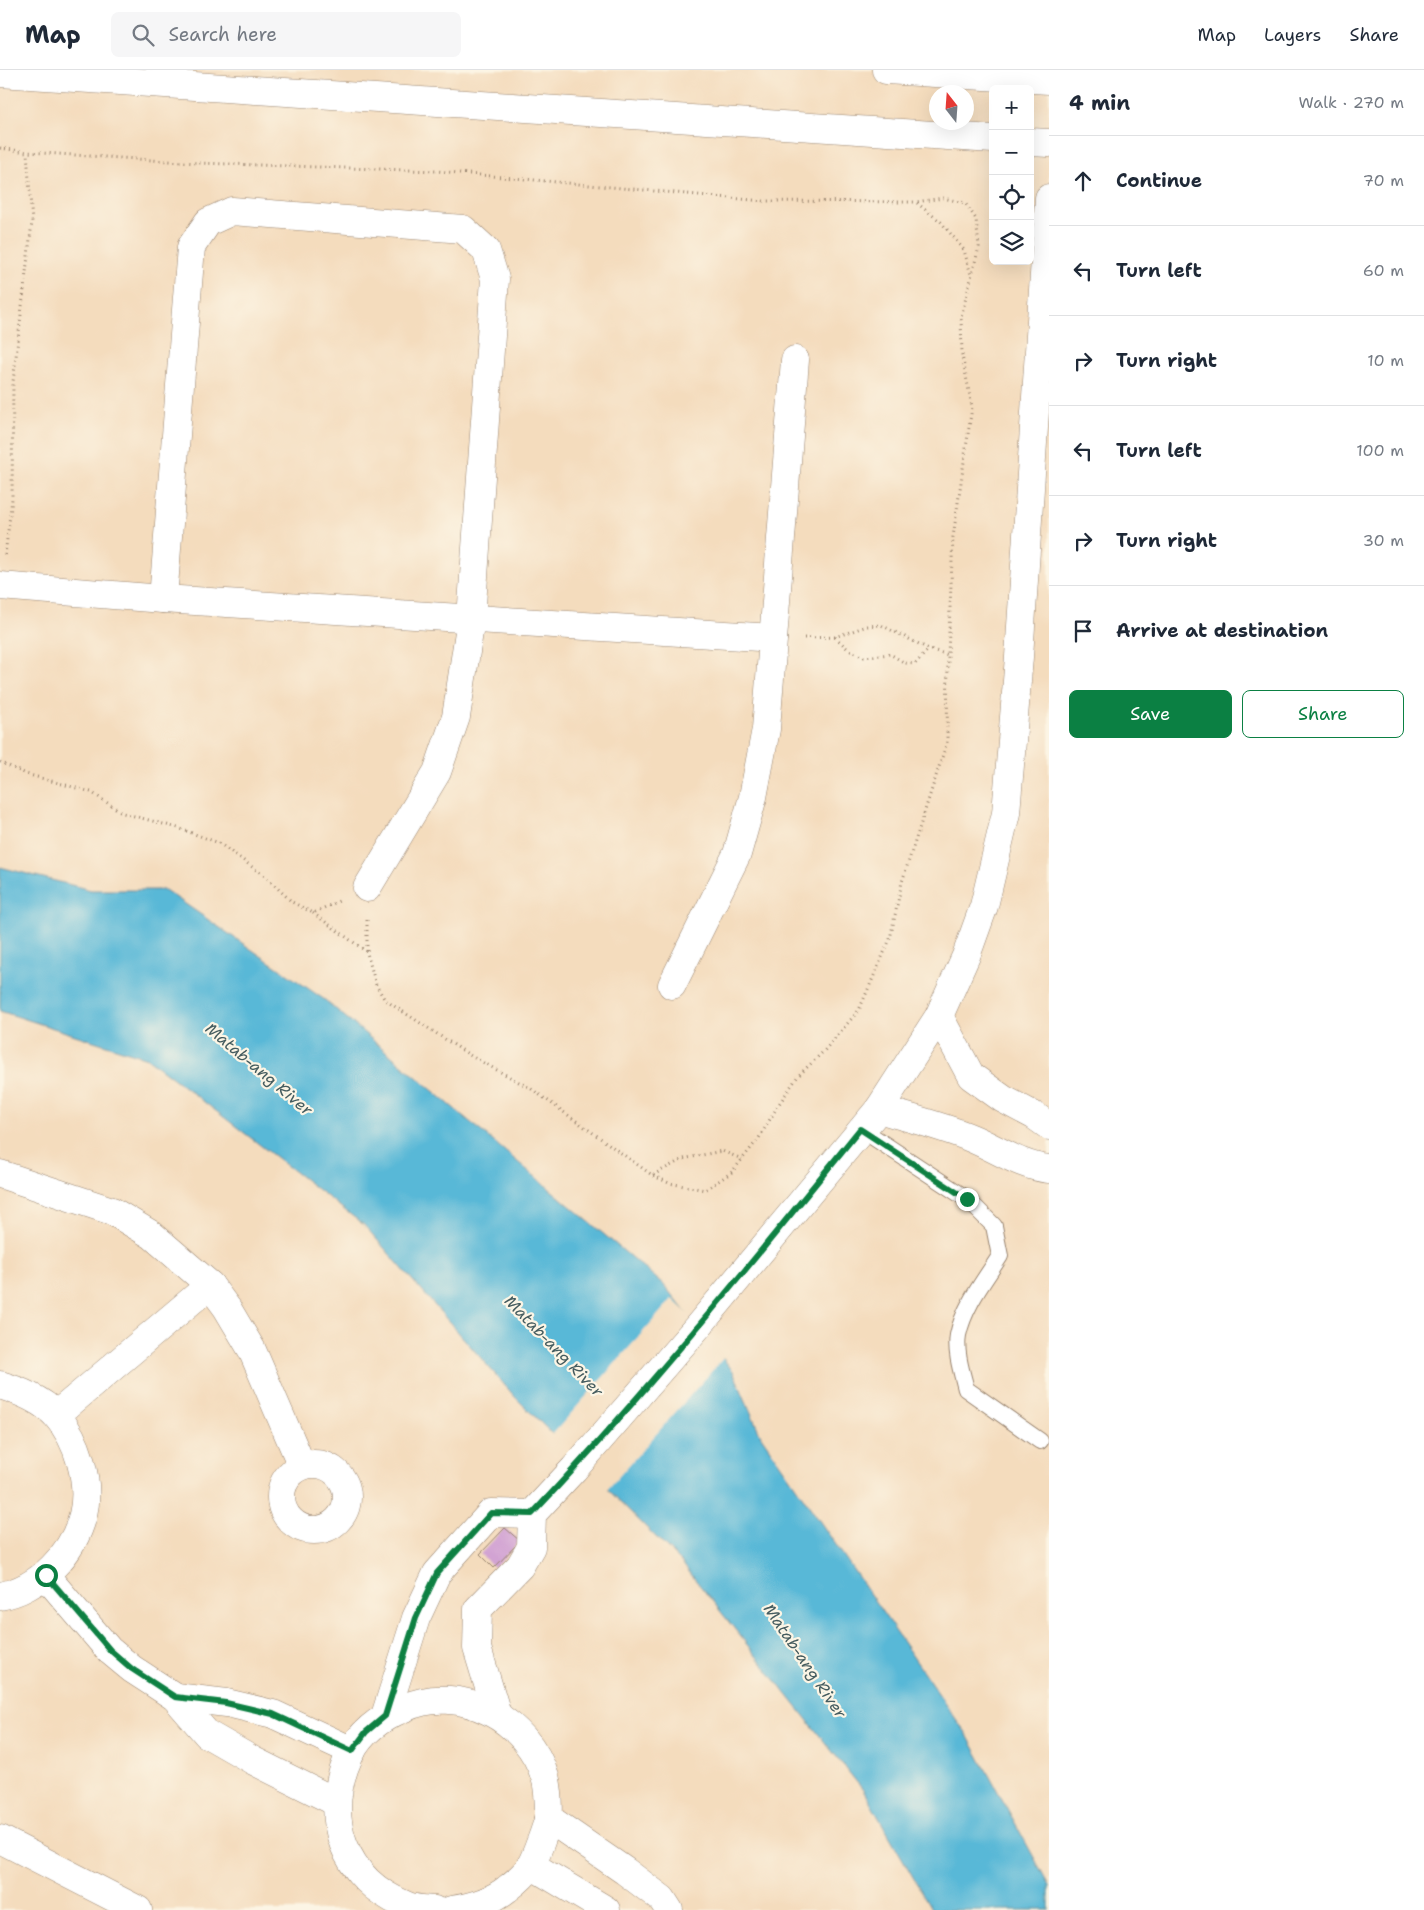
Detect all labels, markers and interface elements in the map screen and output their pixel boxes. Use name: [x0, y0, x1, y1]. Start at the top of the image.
search box: [111, 12, 461, 57]
text: Map: [25, 19, 81, 51]
icon: search: [129, 21, 157, 49]
text: Search here: [169, 22, 277, 47]
text: Map: [1198, 23, 1236, 47]
text: Layers: [1264, 23, 1321, 47]
text: Share: [1349, 23, 1399, 47]
north arrow: [929, 85, 974, 130]
map controls: [989, 85, 1034, 265]
button: +: [989, 85, 1034, 130]
text: 4 min: [1069, 89, 1130, 117]
text: Walk · 270 m: [1299, 92, 1404, 113]
button: −: [989, 130, 1034, 175]
icon: ahead: [1069, 167, 1097, 195]
text: Continue: [1116, 168, 1202, 193]
text: 70 m: [1363, 170, 1404, 191]
button: locate: [989, 175, 1034, 220]
button: layers: [989, 220, 1034, 265]
icon: left: [1069, 257, 1097, 285]
text: Turn left: [1116, 258, 1202, 283]
text: 60 m: [1363, 260, 1404, 281]
icon: right: [1069, 347, 1097, 375]
text: Turn right: [1116, 348, 1217, 373]
text: 10 m: [1367, 350, 1404, 371]
icon: left: [1069, 437, 1097, 465]
text: Turn left: [1116, 438, 1202, 463]
text: 100 m: [1356, 440, 1404, 461]
icon: right: [1069, 527, 1097, 555]
text: Turn right: [1116, 528, 1217, 553]
text: 30 m: [1363, 530, 1404, 551]
icon: arrive: [1069, 617, 1097, 645]
text: Arrive at destination: [1116, 618, 1328, 643]
button: Save: [1069, 690, 1232, 738]
button: Share: [1242, 690, 1404, 738]
water label: Matab-ang River: [201, 1018, 317, 1120]
route end: [956, 1188, 979, 1211]
water label: Matab-ang River: [500, 1291, 608, 1402]
route start: [35, 1564, 58, 1587]
water label: Matab-ang River: [759, 1600, 851, 1723]

